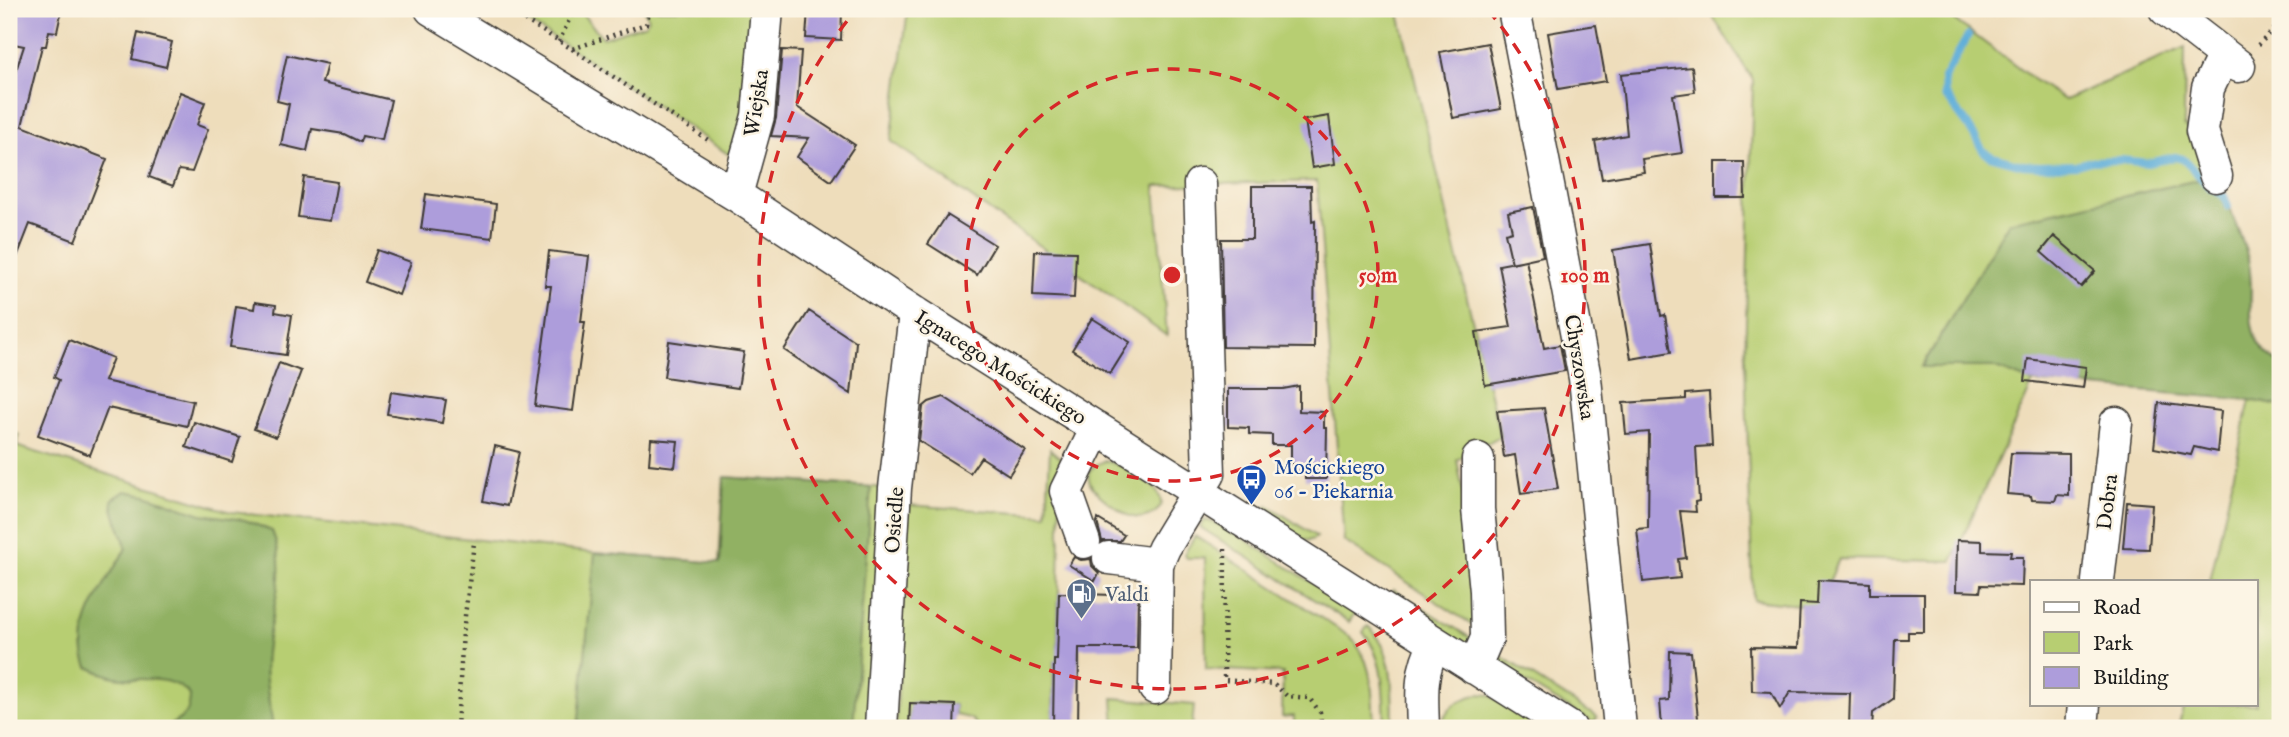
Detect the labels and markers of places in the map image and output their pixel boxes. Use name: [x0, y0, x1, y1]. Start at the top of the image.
centre of rings: [1160, 263, 1184, 287]
place label: Mościckiego 06 - Piekarnia: [1274, 455, 1394, 506]
bus stop icon: Mościckiego 06 - Piekarnia: [1234, 462, 1268, 506]
fuel station icon: Valdi: [1065, 577, 1099, 621]
place label: Valdi: [1104, 582, 1149, 609]

